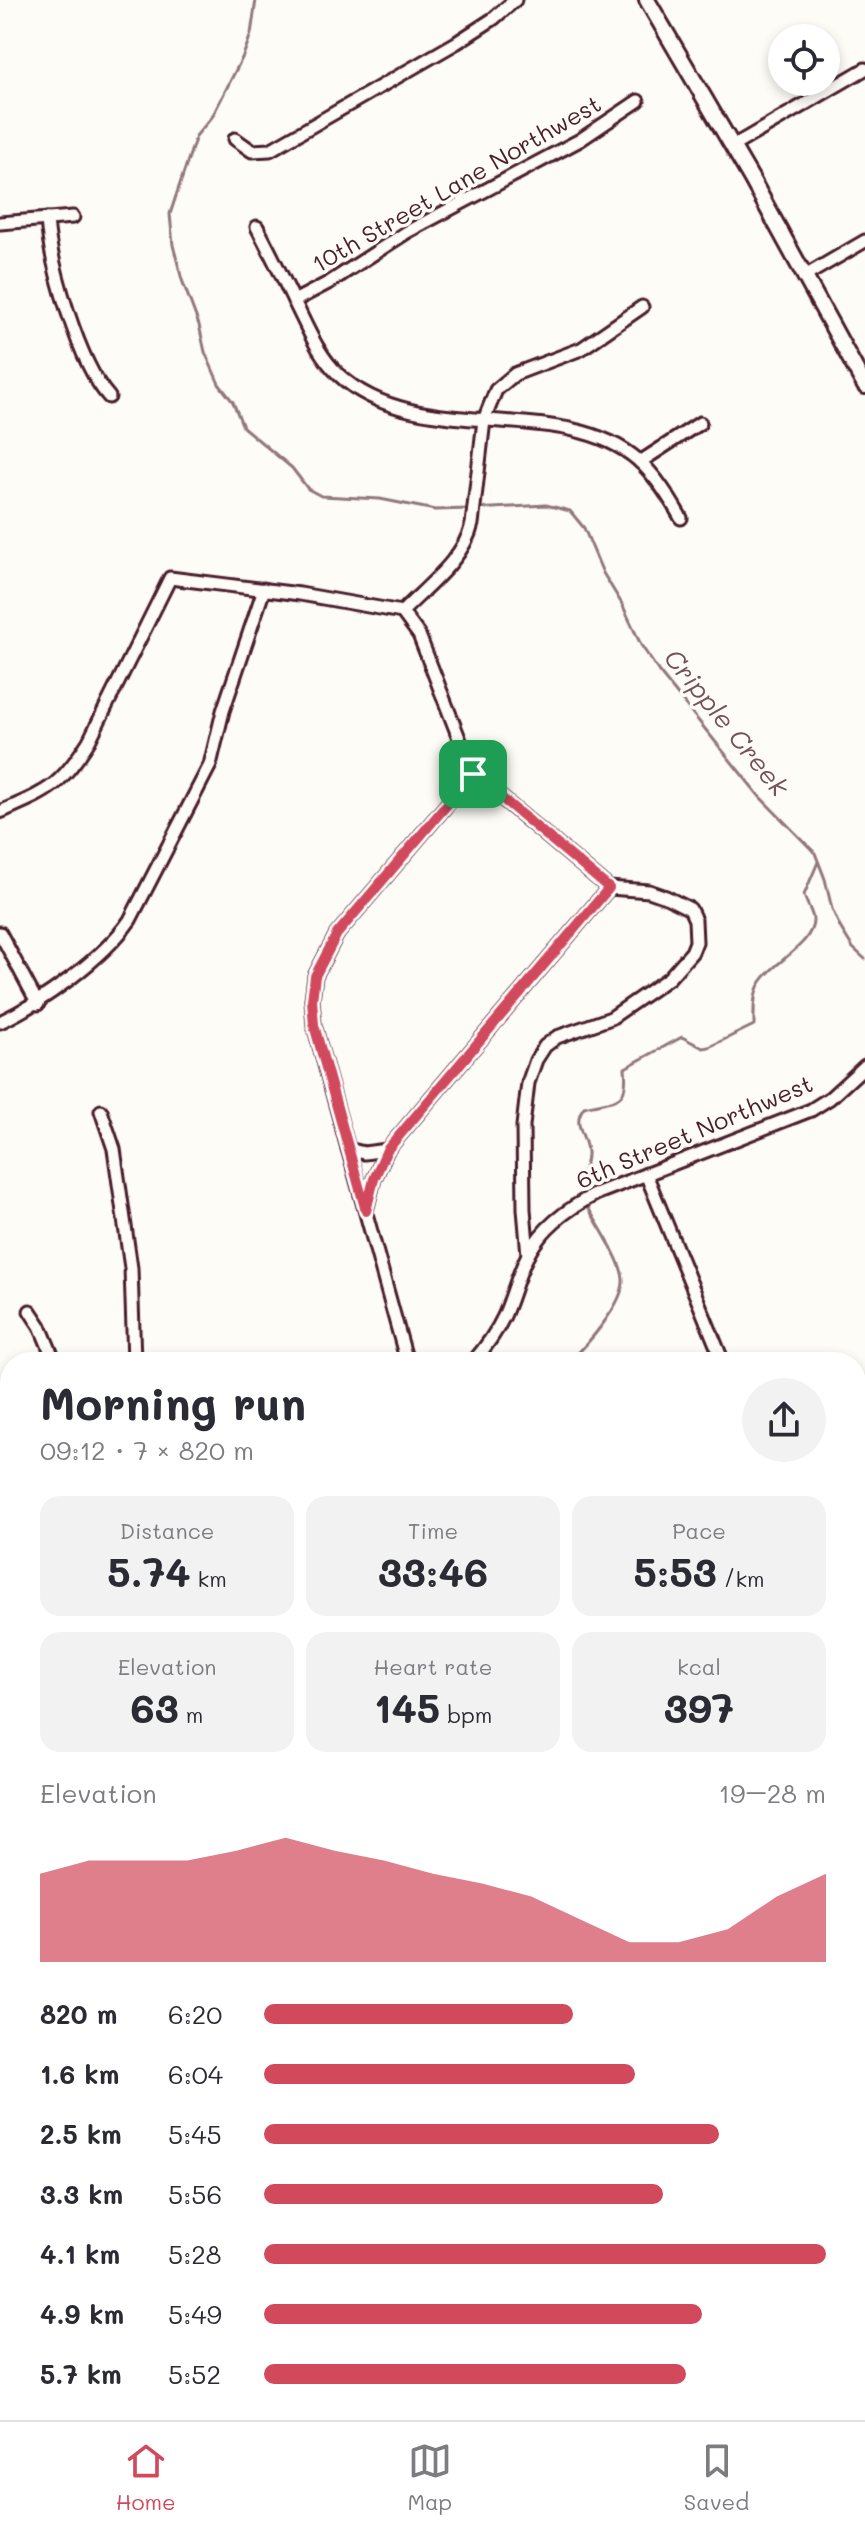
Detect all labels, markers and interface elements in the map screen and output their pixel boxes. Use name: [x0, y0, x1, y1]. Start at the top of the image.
map controls: [768, 24, 840, 96]
button: locate: [768, 24, 840, 96]
street label: 10th Street Lane Northwest: [306, 87, 606, 279]
water label: Cripple Creek: [657, 641, 798, 804]
pin: [439, 740, 507, 808]
icon: arrive: [451, 752, 495, 796]
street label: 6th Street Northwest: [571, 1067, 817, 1195]
text: Morning run: [40, 1374, 306, 1431]
button: share: [742, 1378, 826, 1462]
text: 09:12 · 7 × 820 m: [40, 1433, 254, 1467]
text: Distance: [120, 1516, 214, 1545]
text: Time: [408, 1516, 458, 1545]
text: Pace: [672, 1516, 726, 1545]
text: 5.74: [107, 1545, 191, 1597]
text: 33:46: [378, 1545, 488, 1597]
text: 5:53: [633, 1545, 717, 1597]
text: km: [191, 1564, 227, 1593]
text: /km: [717, 1564, 765, 1593]
text: Elevation: [118, 1652, 216, 1681]
text: Heart rate: [374, 1652, 492, 1681]
text: kcal: [677, 1652, 721, 1681]
text: 63: [131, 1681, 179, 1733]
text: 145: [374, 1681, 440, 1733]
text: 397: [664, 1681, 734, 1733]
text: m: [179, 1700, 203, 1729]
text: bpm: [440, 1700, 492, 1729]
text: Elevation: [40, 1776, 157, 1810]
text: 19–28 m: [718, 1776, 826, 1810]
text: 820 m: [40, 1997, 117, 2031]
text: 6:20: [168, 1997, 222, 2031]
text: 1.6 km: [40, 2057, 119, 2091]
text: 6:04: [168, 2057, 223, 2091]
text: 2.5 km: [40, 2117, 122, 2151]
text: 5:45: [168, 2117, 222, 2151]
text: 3.3 km: [40, 2177, 123, 2211]
text: 5:56: [168, 2177, 222, 2211]
text: 4.1 km: [40, 2237, 120, 2271]
text: 5:28: [168, 2237, 221, 2271]
text: 4.9 km: [40, 2297, 124, 2331]
text: 5:49: [168, 2297, 222, 2331]
text: 5.7 km: [40, 2357, 122, 2391]
text: 5:52: [168, 2357, 221, 2391]
tab: Home: [116, 2439, 176, 2516]
tab: Map: [407, 2439, 452, 2516]
tab: Saved: [684, 2439, 749, 2516]

